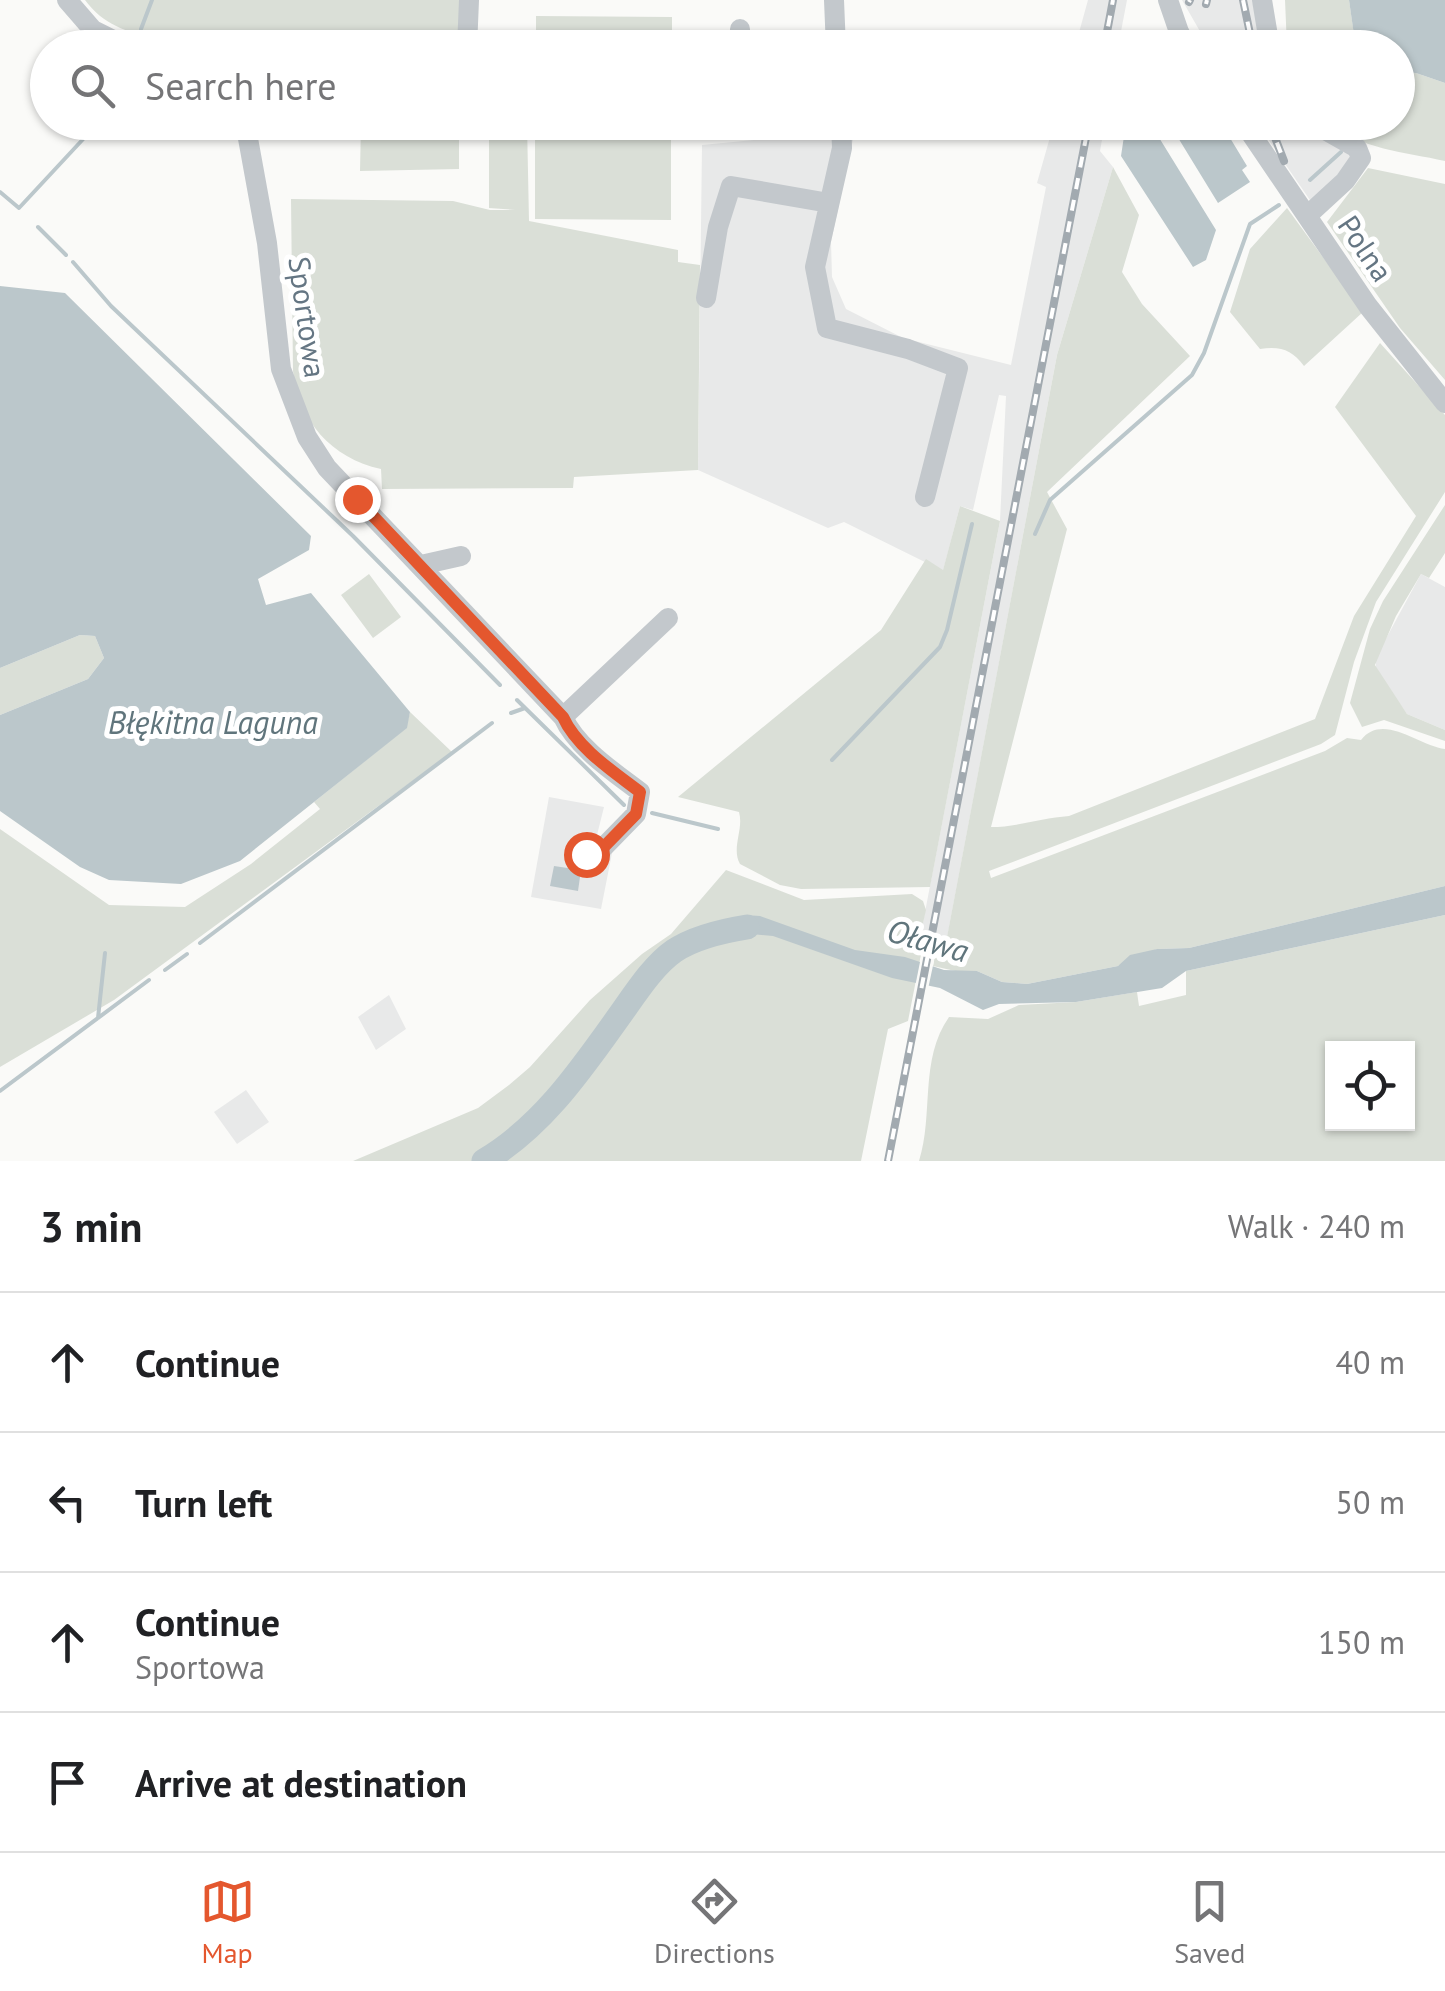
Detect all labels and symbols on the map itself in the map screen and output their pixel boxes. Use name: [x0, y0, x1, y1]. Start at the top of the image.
street label: Polna: [1330, 207, 1402, 289]
street label: Sportowa: [280, 254, 336, 380]
route end: [335, 477, 381, 523]
water label: Błękitna Laguna: [108, 701, 318, 743]
route start: [564, 832, 610, 878]
water label: Oława: [883, 908, 974, 972]

